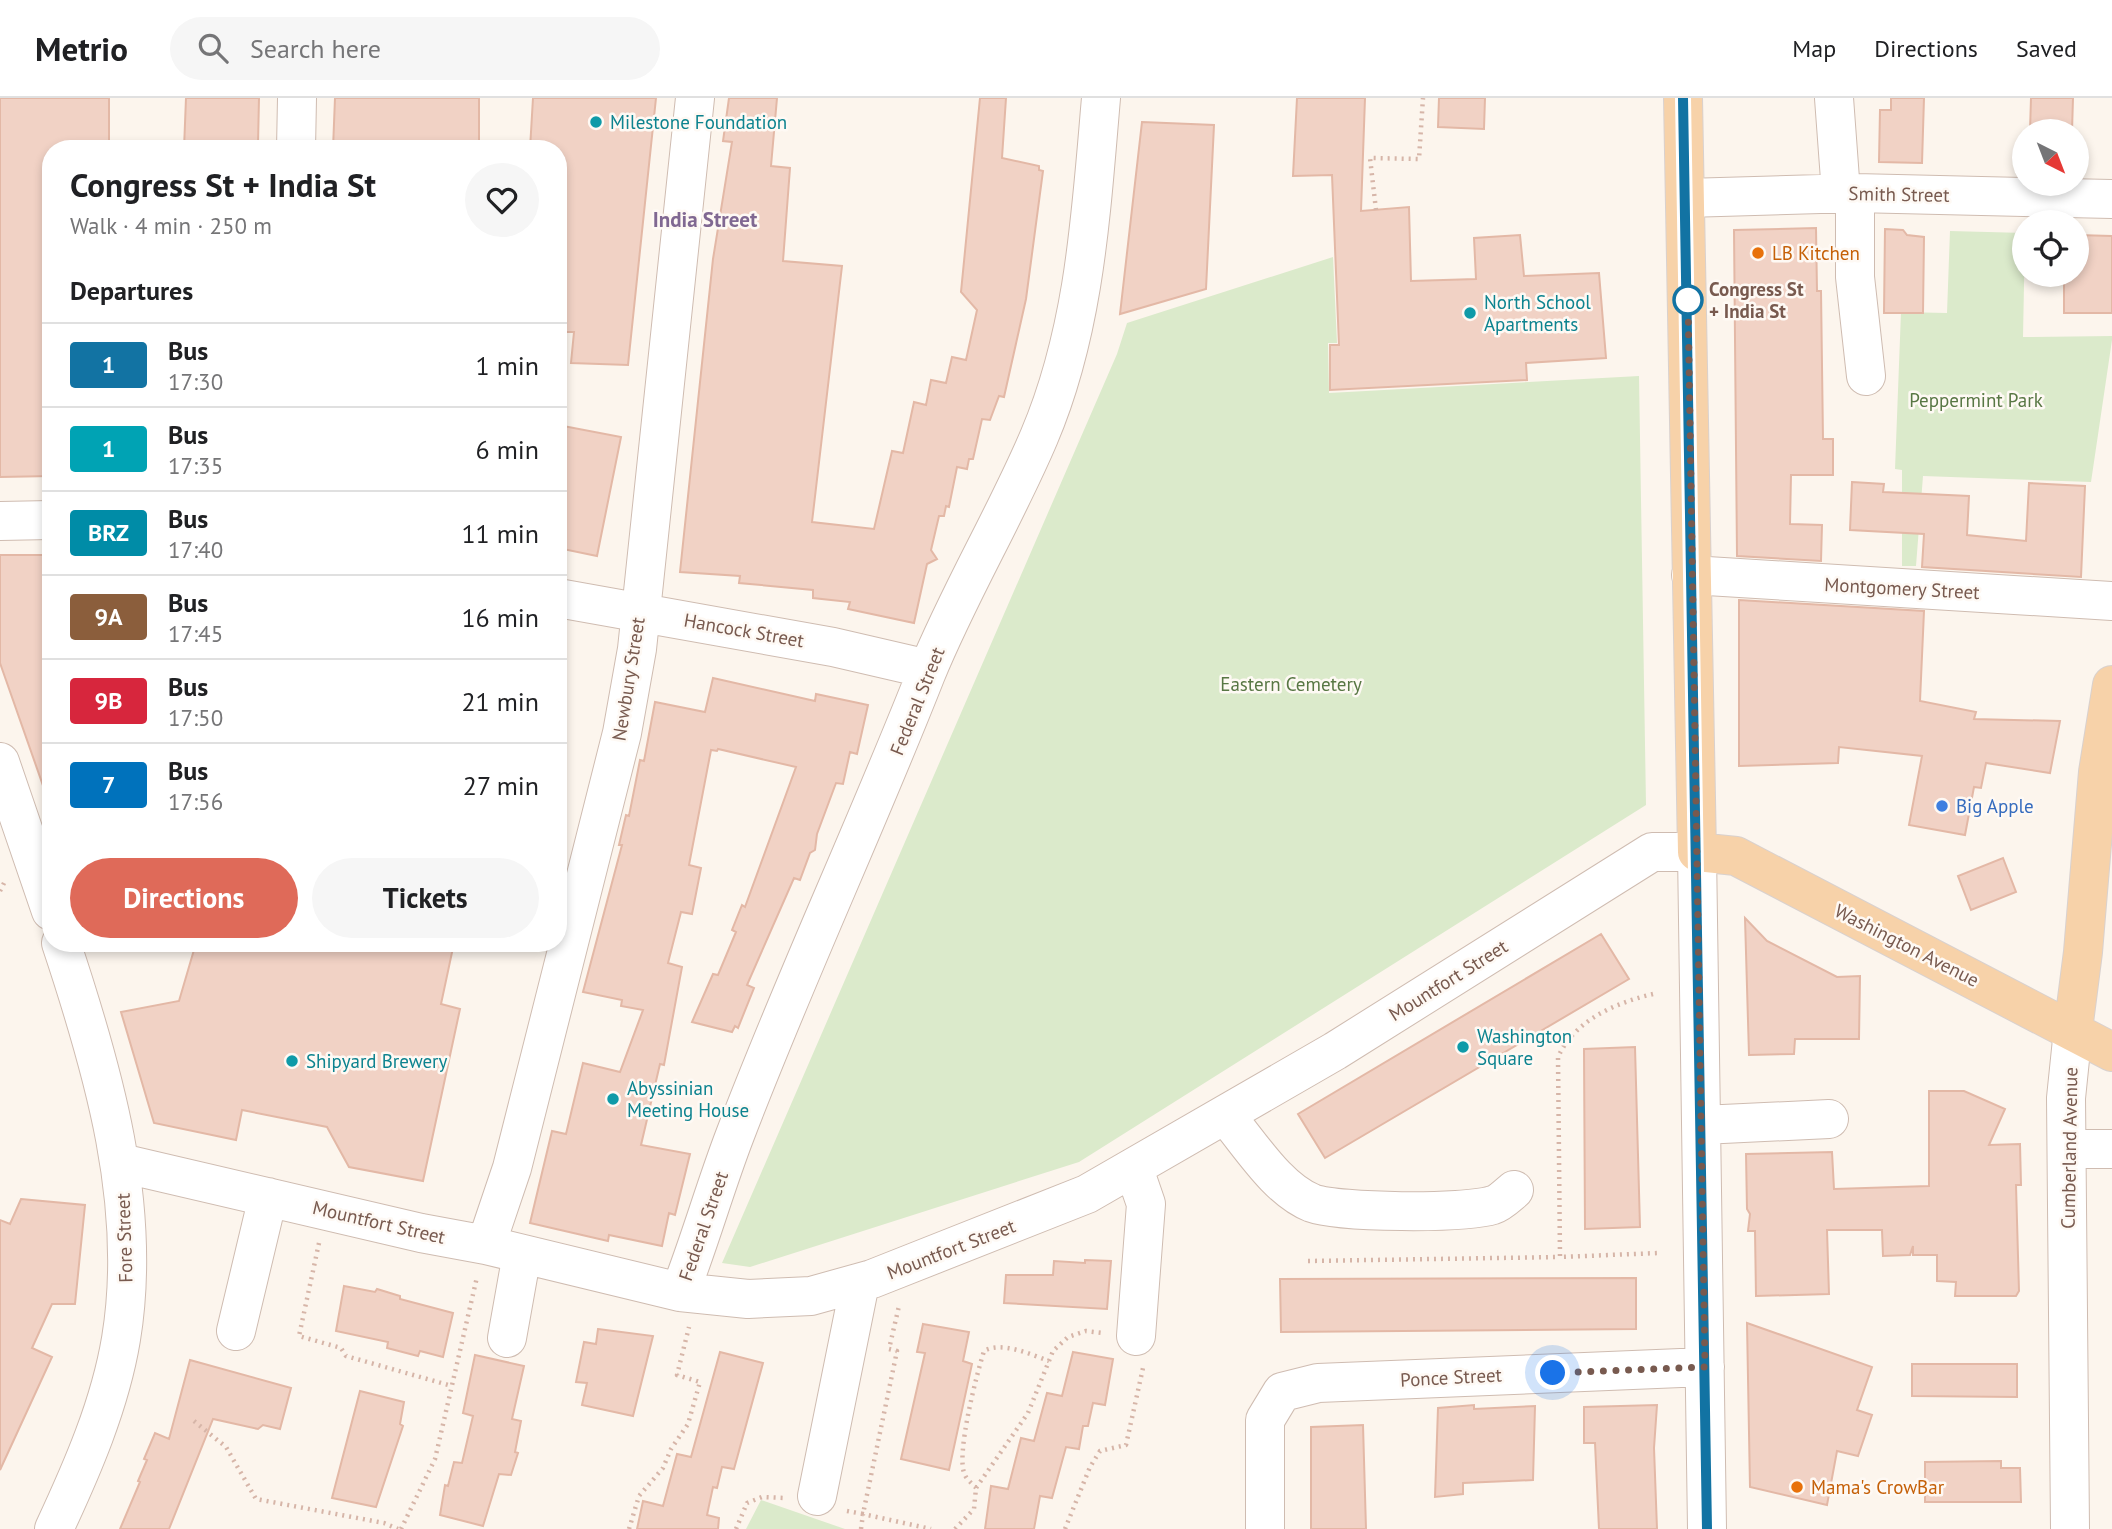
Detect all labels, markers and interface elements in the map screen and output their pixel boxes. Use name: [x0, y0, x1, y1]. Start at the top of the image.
search box: [170, 17, 660, 80]
text: Metrio: [35, 27, 128, 70]
icon: search: [194, 29, 232, 67]
text: Search here: [250, 32, 381, 65]
text: Map: [1792, 33, 1836, 64]
text: Directions: [1874, 33, 1978, 64]
text: Saved: [2016, 33, 2077, 64]
place label: Milestone Foundation: [610, 110, 787, 134]
marker: Milestone Foundation: [588, 114, 604, 130]
north arrow: [2012, 119, 2090, 196]
map controls: [2012, 119, 2089, 287]
text: Congress St + India St: [70, 163, 376, 206]
button: heart: [465, 163, 539, 237]
street label: Smith Street: [1848, 181, 1950, 207]
district label: India Street: [653, 206, 758, 233]
button: locate: [2012, 210, 2089, 287]
text: Walk · 4 min · 250 m: [70, 211, 272, 240]
place label: LB Kitchen: [1772, 241, 1860, 265]
marker: LB Kitchen: [1750, 245, 1766, 261]
text: Departures: [70, 274, 193, 307]
place label: Congress St + India St: [1709, 277, 1804, 323]
marker: Congress St + India St: [1673, 285, 1703, 315]
place label: North School Apartments: [1484, 290, 1591, 336]
marker: North School Apartments: [1462, 305, 1478, 321]
text: Bus: [168, 334, 208, 367]
text: 1: [102, 349, 115, 380]
text: 1 min: [476, 349, 539, 382]
text: 17:30: [168, 367, 223, 396]
park label: Peppermint Park: [1909, 388, 2043, 412]
text: Bus: [168, 418, 208, 451]
text: 1: [102, 433, 115, 464]
text: 6 min: [476, 433, 539, 466]
text: 17:35: [168, 451, 223, 480]
text: Bus: [168, 502, 208, 535]
text: BRZ: [88, 517, 129, 548]
text: 11 min: [461, 517, 539, 550]
text: 17:40: [168, 535, 223, 564]
street label: Montgomery Street: [1824, 572, 1981, 604]
text: Bus: [168, 586, 208, 619]
text: 9A: [94, 601, 123, 632]
text: 16 min: [461, 601, 539, 634]
street label: Hancock Street: [682, 608, 807, 652]
street label: Newbury Street: [606, 615, 650, 743]
text: 17:45: [168, 619, 223, 648]
street label: Federal Street: [884, 643, 950, 759]
text: Bus: [168, 670, 208, 703]
park label: Eastern Cemetery: [1220, 672, 1362, 696]
text: 9B: [95, 685, 122, 716]
text: 21 min: [461, 685, 539, 718]
text: 17:50: [168, 703, 223, 732]
text: Bus: [168, 754, 208, 787]
text: 7: [102, 769, 115, 800]
text: 27 min: [463, 769, 539, 802]
text: 17:56: [168, 787, 223, 816]
place label: Big Apple: [1956, 794, 2034, 818]
marker: Big Apple: [1934, 798, 1950, 814]
button: Directions: [70, 858, 298, 938]
button: Tickets: [312, 858, 539, 938]
street label: Washington Avenue: [1831, 898, 1983, 992]
street label: Mountfort Street: [1384, 934, 1512, 1026]
place label: Washington Square: [1477, 1024, 1572, 1070]
marker: Washington Square: [1455, 1039, 1471, 1055]
place label: Shipyard Brewery: [306, 1049, 448, 1073]
marker: Shipyard Brewery: [284, 1053, 300, 1069]
street label: Cumberland Avenue: [2056, 1067, 2082, 1229]
place label: Abyssinian Meeting House: [627, 1076, 749, 1122]
marker: Abyssinian Meeting House: [605, 1091, 621, 1107]
street label: Federal Street: [673, 1167, 733, 1284]
street label: Fore Street: [110, 1192, 138, 1283]
street label: Mountfort Street: [310, 1195, 448, 1249]
street label: Mountfort Street: [883, 1213, 1019, 1284]
your location: [1535, 1355, 1570, 1390]
street label: Ponce Street: [1399, 1362, 1503, 1392]
place label: Mama's CrowBar: [1811, 1475, 1945, 1499]
marker: Mama's CrowBar: [1789, 1479, 1805, 1495]

